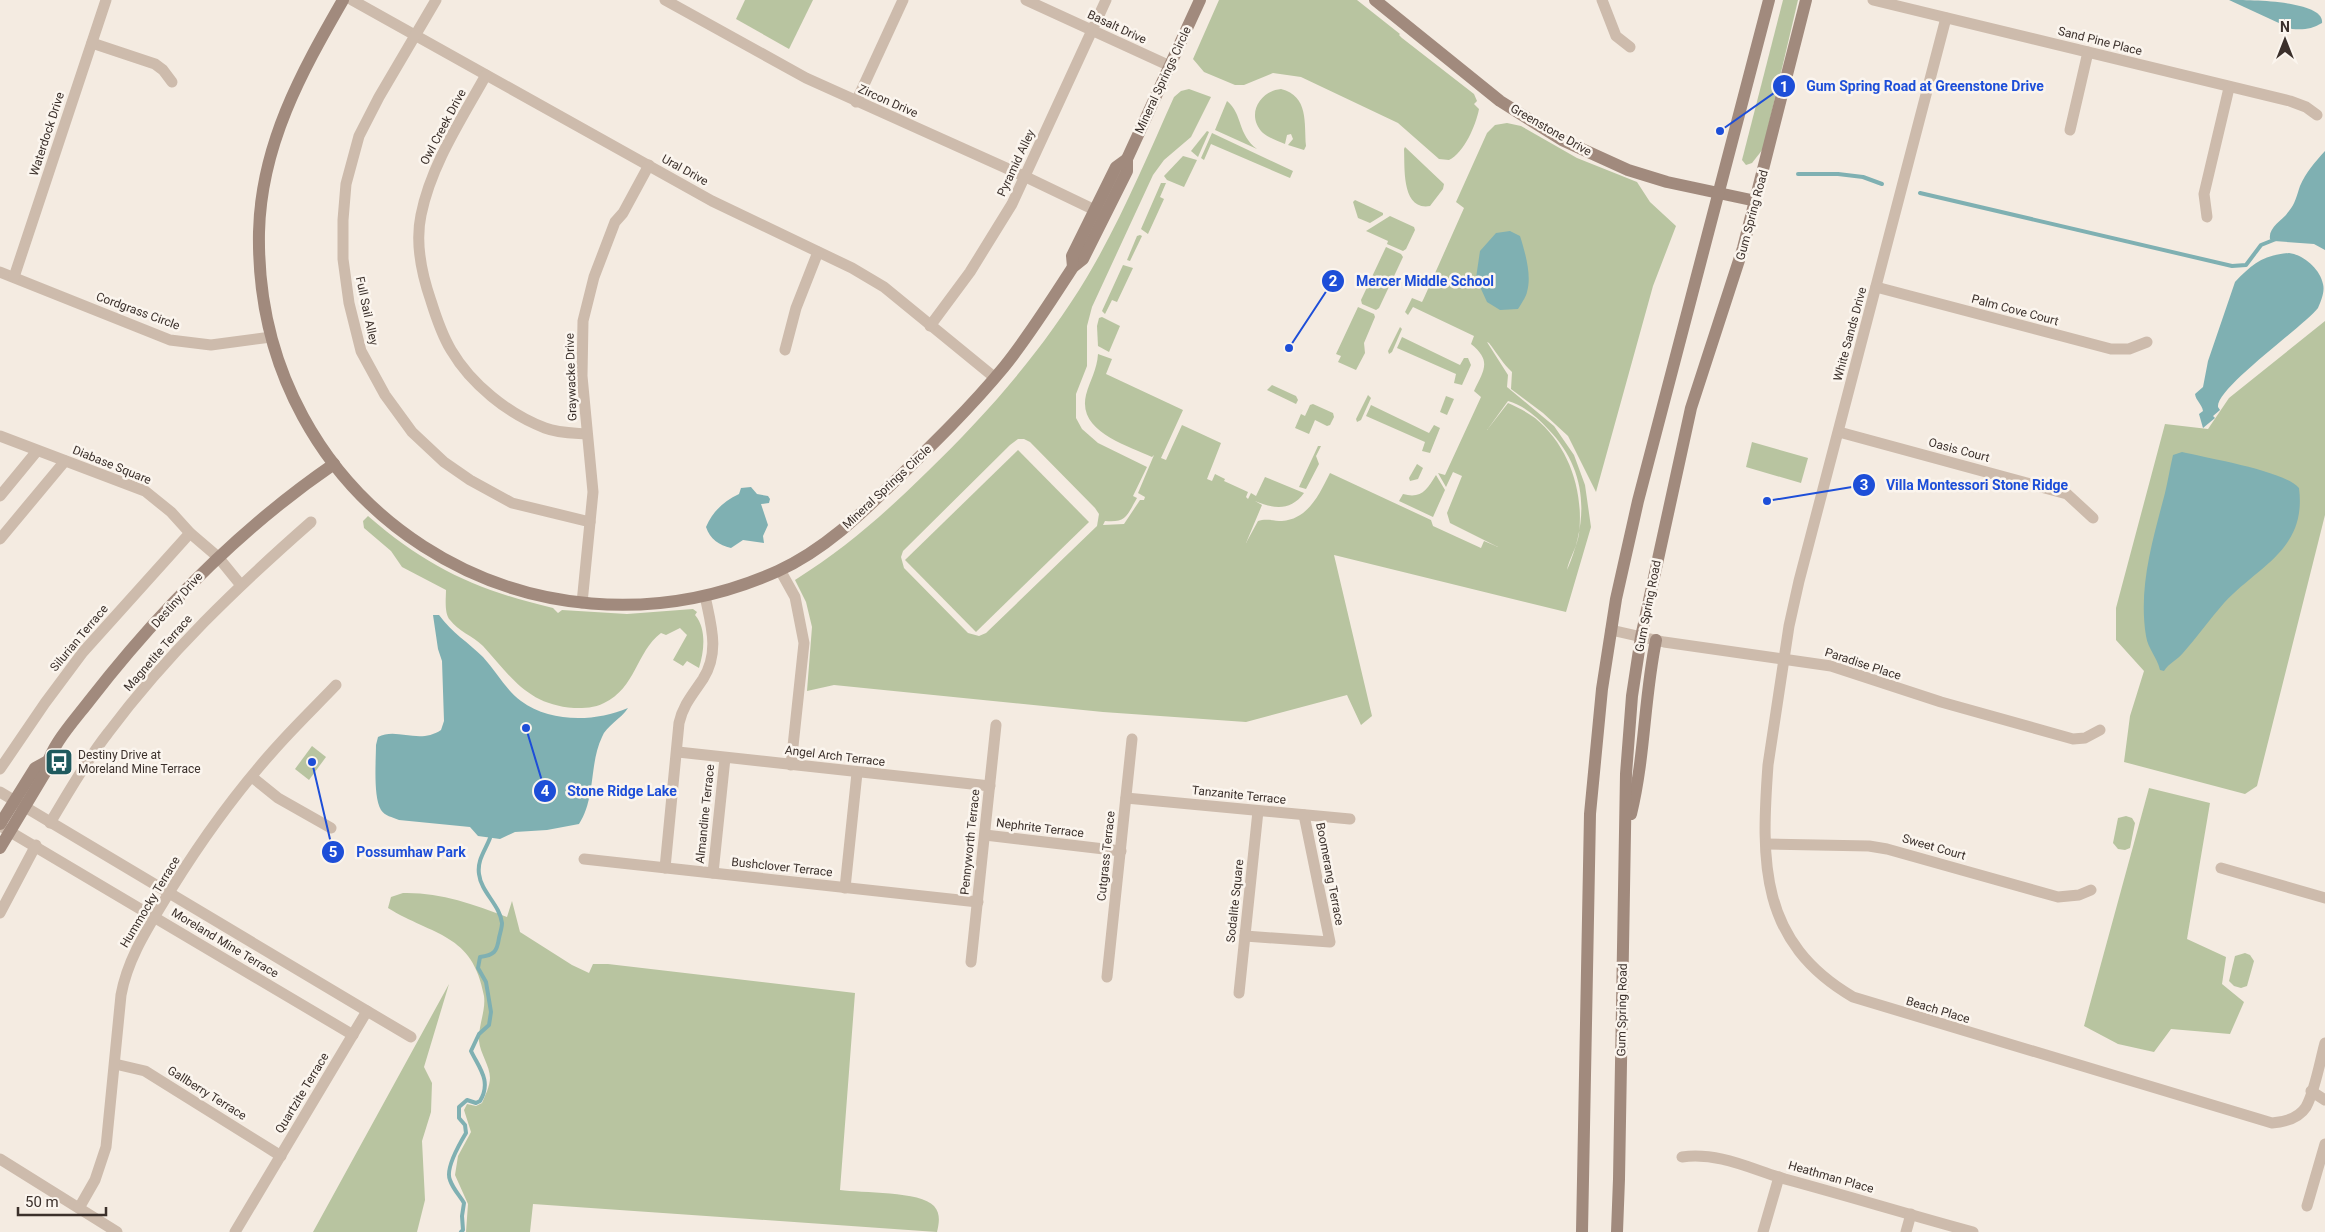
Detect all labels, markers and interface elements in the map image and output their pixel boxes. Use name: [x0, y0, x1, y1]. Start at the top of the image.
street label: Basalt Drive: [1085, 7, 1149, 47]
north arrow: [2260, 15, 2310, 65]
text: N: [2280, 19, 2290, 35]
street label: Mineral Springs Circle: [1132, 24, 1194, 136]
street label: Sand Pine Place: [2057, 24, 2143, 58]
callout: Gum Spring Road at Greenstone Drive: [1771, 72, 2054, 101]
text: 1: [1780, 78, 1788, 96]
text: Gum Spring Road at Greenstone Drive: [1806, 78, 2044, 94]
street label: Zircon Drive: [856, 82, 920, 120]
street label: Owl Creek Drive: [417, 87, 469, 167]
street label: Waterdock Drive: [27, 90, 67, 178]
street label: Greenstone Drive: [1508, 101, 1594, 159]
street label: Pyramid Alley: [994, 127, 1038, 199]
street label: Ural Drive: [659, 152, 711, 188]
street label: Gum Spring Road: [1733, 168, 1771, 262]
callout: Mercer Middle School: [1321, 266, 1504, 295]
text: 2: [1329, 272, 1338, 290]
text: Mercer Middle School: [1356, 273, 1494, 289]
street label: Full Sail Alley: [353, 275, 381, 347]
street label: White Sands Drive: [1831, 286, 1869, 382]
street label: Cordgrass Circle: [94, 289, 182, 333]
street label: Palm Cove Court: [1970, 292, 2060, 328]
street label: Graywacke Drive: [562, 333, 580, 421]
street label: Oasis Court: [1927, 435, 1991, 465]
street label: Mineral Springs Circle: [840, 442, 934, 532]
street label: Diabase Square: [71, 443, 153, 487]
callout: Villa Montessori Stone Ridge: [1851, 470, 2078, 499]
text: 3: [1860, 476, 1868, 494]
text: Villa Montessori Stone Ridge: [1886, 477, 2069, 493]
street label: Gum Spring Road: [1632, 559, 1664, 653]
street label: Destiny Drive: [149, 569, 205, 631]
street label: Silurian Terrace: [47, 602, 111, 674]
street label: Magnetite Terrace: [121, 612, 195, 694]
street label: Paradise Place: [1823, 645, 1903, 683]
street label: Angel Arch Terrace: [784, 743, 886, 769]
bus stop icon: Destiny Drive at Moreland Mine Terrace: [44, 747, 74, 777]
place label: Destiny Drive at Moreland Mine Terrace: [78, 748, 201, 776]
street label: Almandine Terrace: [693, 764, 717, 864]
callout: Stone Ridge Lake: [533, 777, 687, 806]
text: 4: [541, 782, 550, 800]
text: Stone Ridge Lake: [567, 783, 677, 799]
street label: Tanzanite Terrace: [1191, 783, 1287, 807]
street label: Pennyworth Terrace: [957, 788, 983, 896]
street label: Cutgrass Terrace: [1094, 810, 1118, 902]
street label: Nephrite Terrace: [995, 816, 1085, 840]
street label: Boomerang Terrace: [1313, 821, 1347, 927]
street label: Sweet Court: [1901, 831, 1967, 863]
callout: Possumhaw Park: [321, 837, 475, 866]
text: 5: [329, 843, 337, 861]
text: Possumhaw Park: [356, 844, 466, 860]
street label: Hummocky Terrace: [117, 854, 183, 950]
street label: Bushclover Terrace: [731, 855, 833, 879]
street label: Sodalite Square: [1224, 859, 1246, 943]
street label: Moreland Mine Terrace: [169, 905, 281, 981]
street label: Gum Spring Road: [1614, 963, 1630, 1057]
street label: Beach Place: [1904, 994, 1972, 1026]
street label: Quartzite Terrace: [272, 1050, 332, 1136]
street label: Gallberry Terrace: [165, 1063, 249, 1123]
street label: Heathman Place: [1787, 1158, 1875, 1196]
scale bar: [18, 1184, 105, 1216]
text: 50 m: [25, 1193, 59, 1211]

